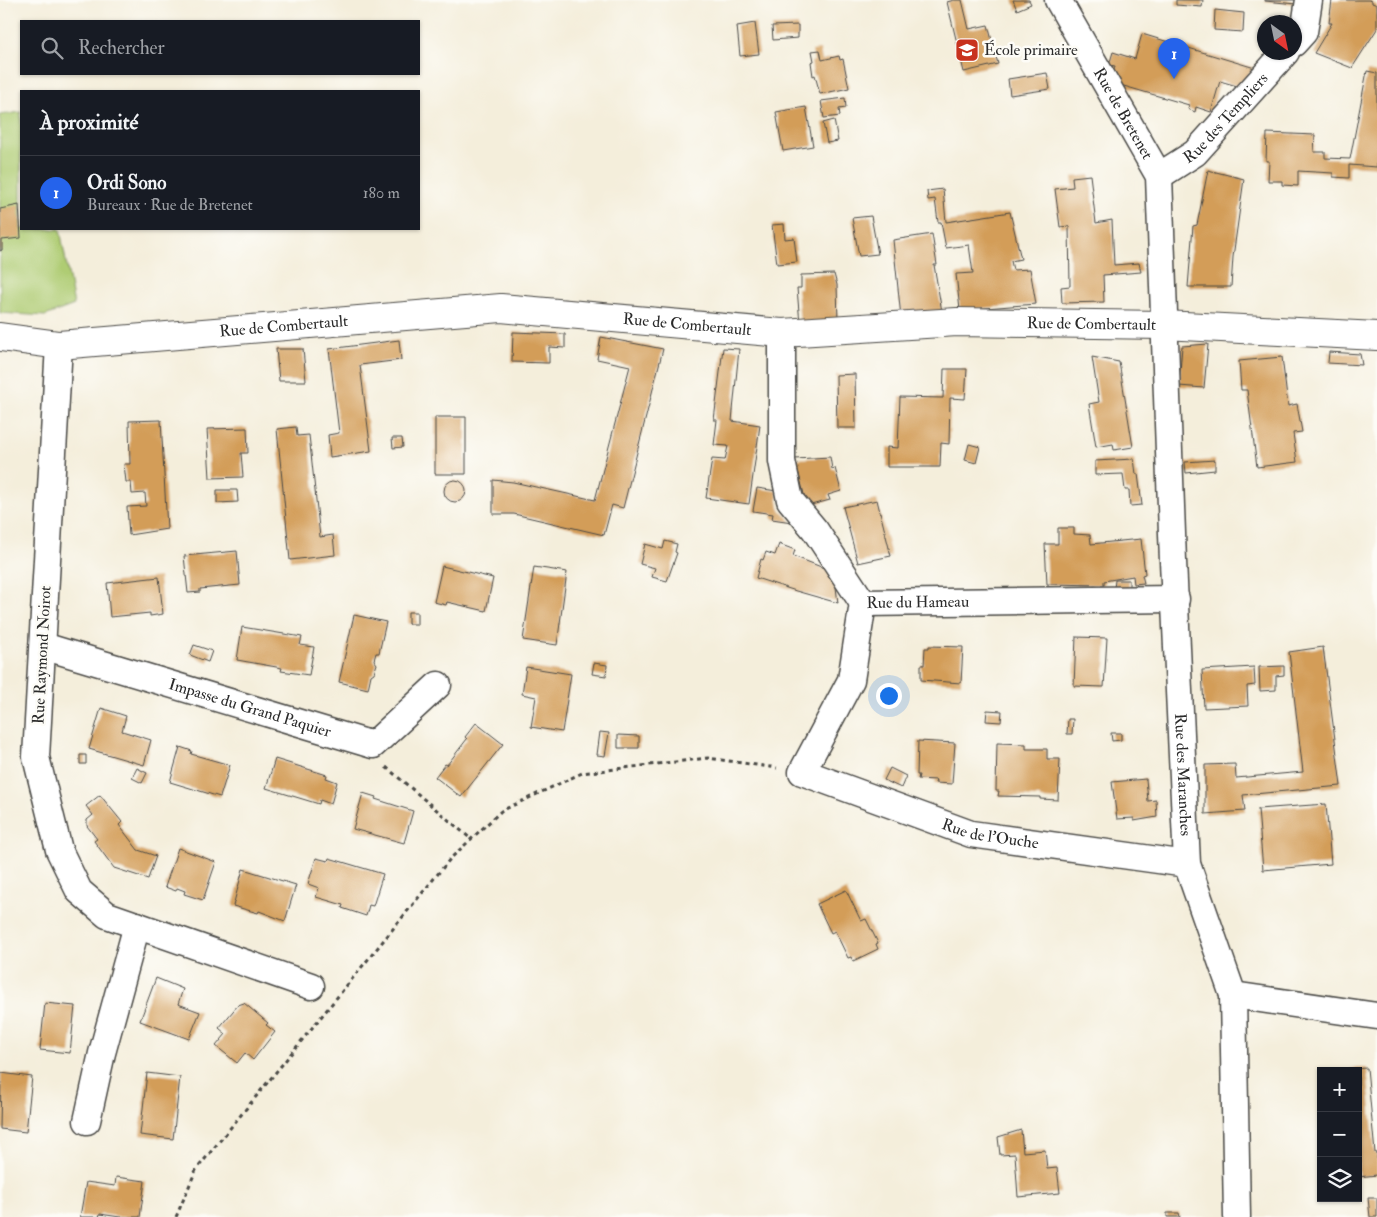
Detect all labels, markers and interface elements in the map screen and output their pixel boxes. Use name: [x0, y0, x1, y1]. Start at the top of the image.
north arrow: [1257, 15, 1302, 60]
search box: [20, 20, 420, 75]
icon: search: [38, 34, 66, 62]
text: Rechercher: [78, 36, 165, 60]
school or university icon: École primaire: [954, 37, 980, 63]
pin: 1: [1158, 38, 1190, 79]
place label: École primaire: [984, 39, 1078, 61]
street label: Rue de Bretenet: [1089, 64, 1157, 163]
street label: Rue des Templiers: [1180, 69, 1272, 168]
text: À proximité: [40, 109, 138, 136]
text: Ordi Sono: [87, 171, 166, 195]
text: 1: [53, 183, 59, 203]
text: 180 m: [363, 183, 400, 203]
text: Bureaux · Rue de Bretenet: [87, 195, 253, 215]
street label: Rue de Combertault: [622, 309, 752, 340]
street label: Rue de Combertault: [219, 311, 349, 342]
street label: Rue de Combertault: [1027, 313, 1156, 335]
street label: Rue Raymond Noirot: [28, 585, 56, 725]
street label: Rue du Hameau: [866, 592, 969, 613]
street label: Impasse du Grand Paquier: [166, 674, 334, 742]
your location: [876, 683, 902, 709]
street label: Rue des Maranches: [1170, 713, 1196, 836]
street label: Rue de l'Ouche: [939, 814, 1040, 853]
map controls: [1317, 1067, 1362, 1202]
button: +: [1317, 1067, 1362, 1112]
button: −: [1317, 1112, 1362, 1157]
button: layers: [1317, 1157, 1362, 1202]

